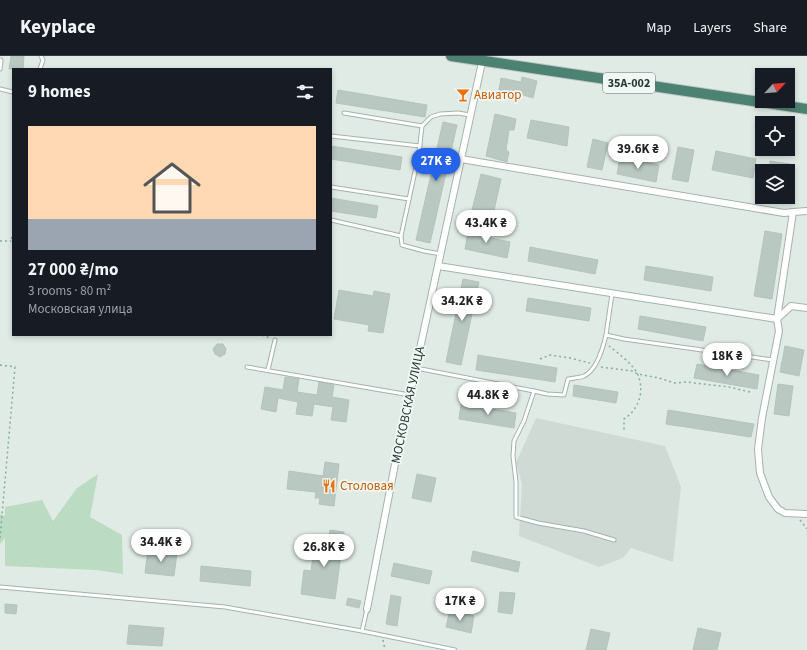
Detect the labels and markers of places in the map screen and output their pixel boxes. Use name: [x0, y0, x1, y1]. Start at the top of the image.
place label: Авиатор: [474, 86, 521, 104]
bar icon: Авиатор: [455, 87, 471, 103]
pin: 39.6K ₴: [601, 136, 675, 170]
pin: 27K ₴: [408, 148, 464, 182]
pin: 43.4K ₴: [449, 210, 523, 244]
pin: 34.2K ₴: [425, 288, 499, 322]
pin: 18K ₴: [699, 343, 755, 377]
pin: 44.8K ₴: [451, 382, 525, 416]
place label: Столовая: [340, 477, 394, 495]
restaurant icon: Столовая: [321, 478, 337, 494]
pin: 34.4K ₴: [124, 529, 198, 563]
pin: 26.8K ₴: [287, 534, 361, 568]
pin: 17K ₴: [432, 588, 488, 622]

